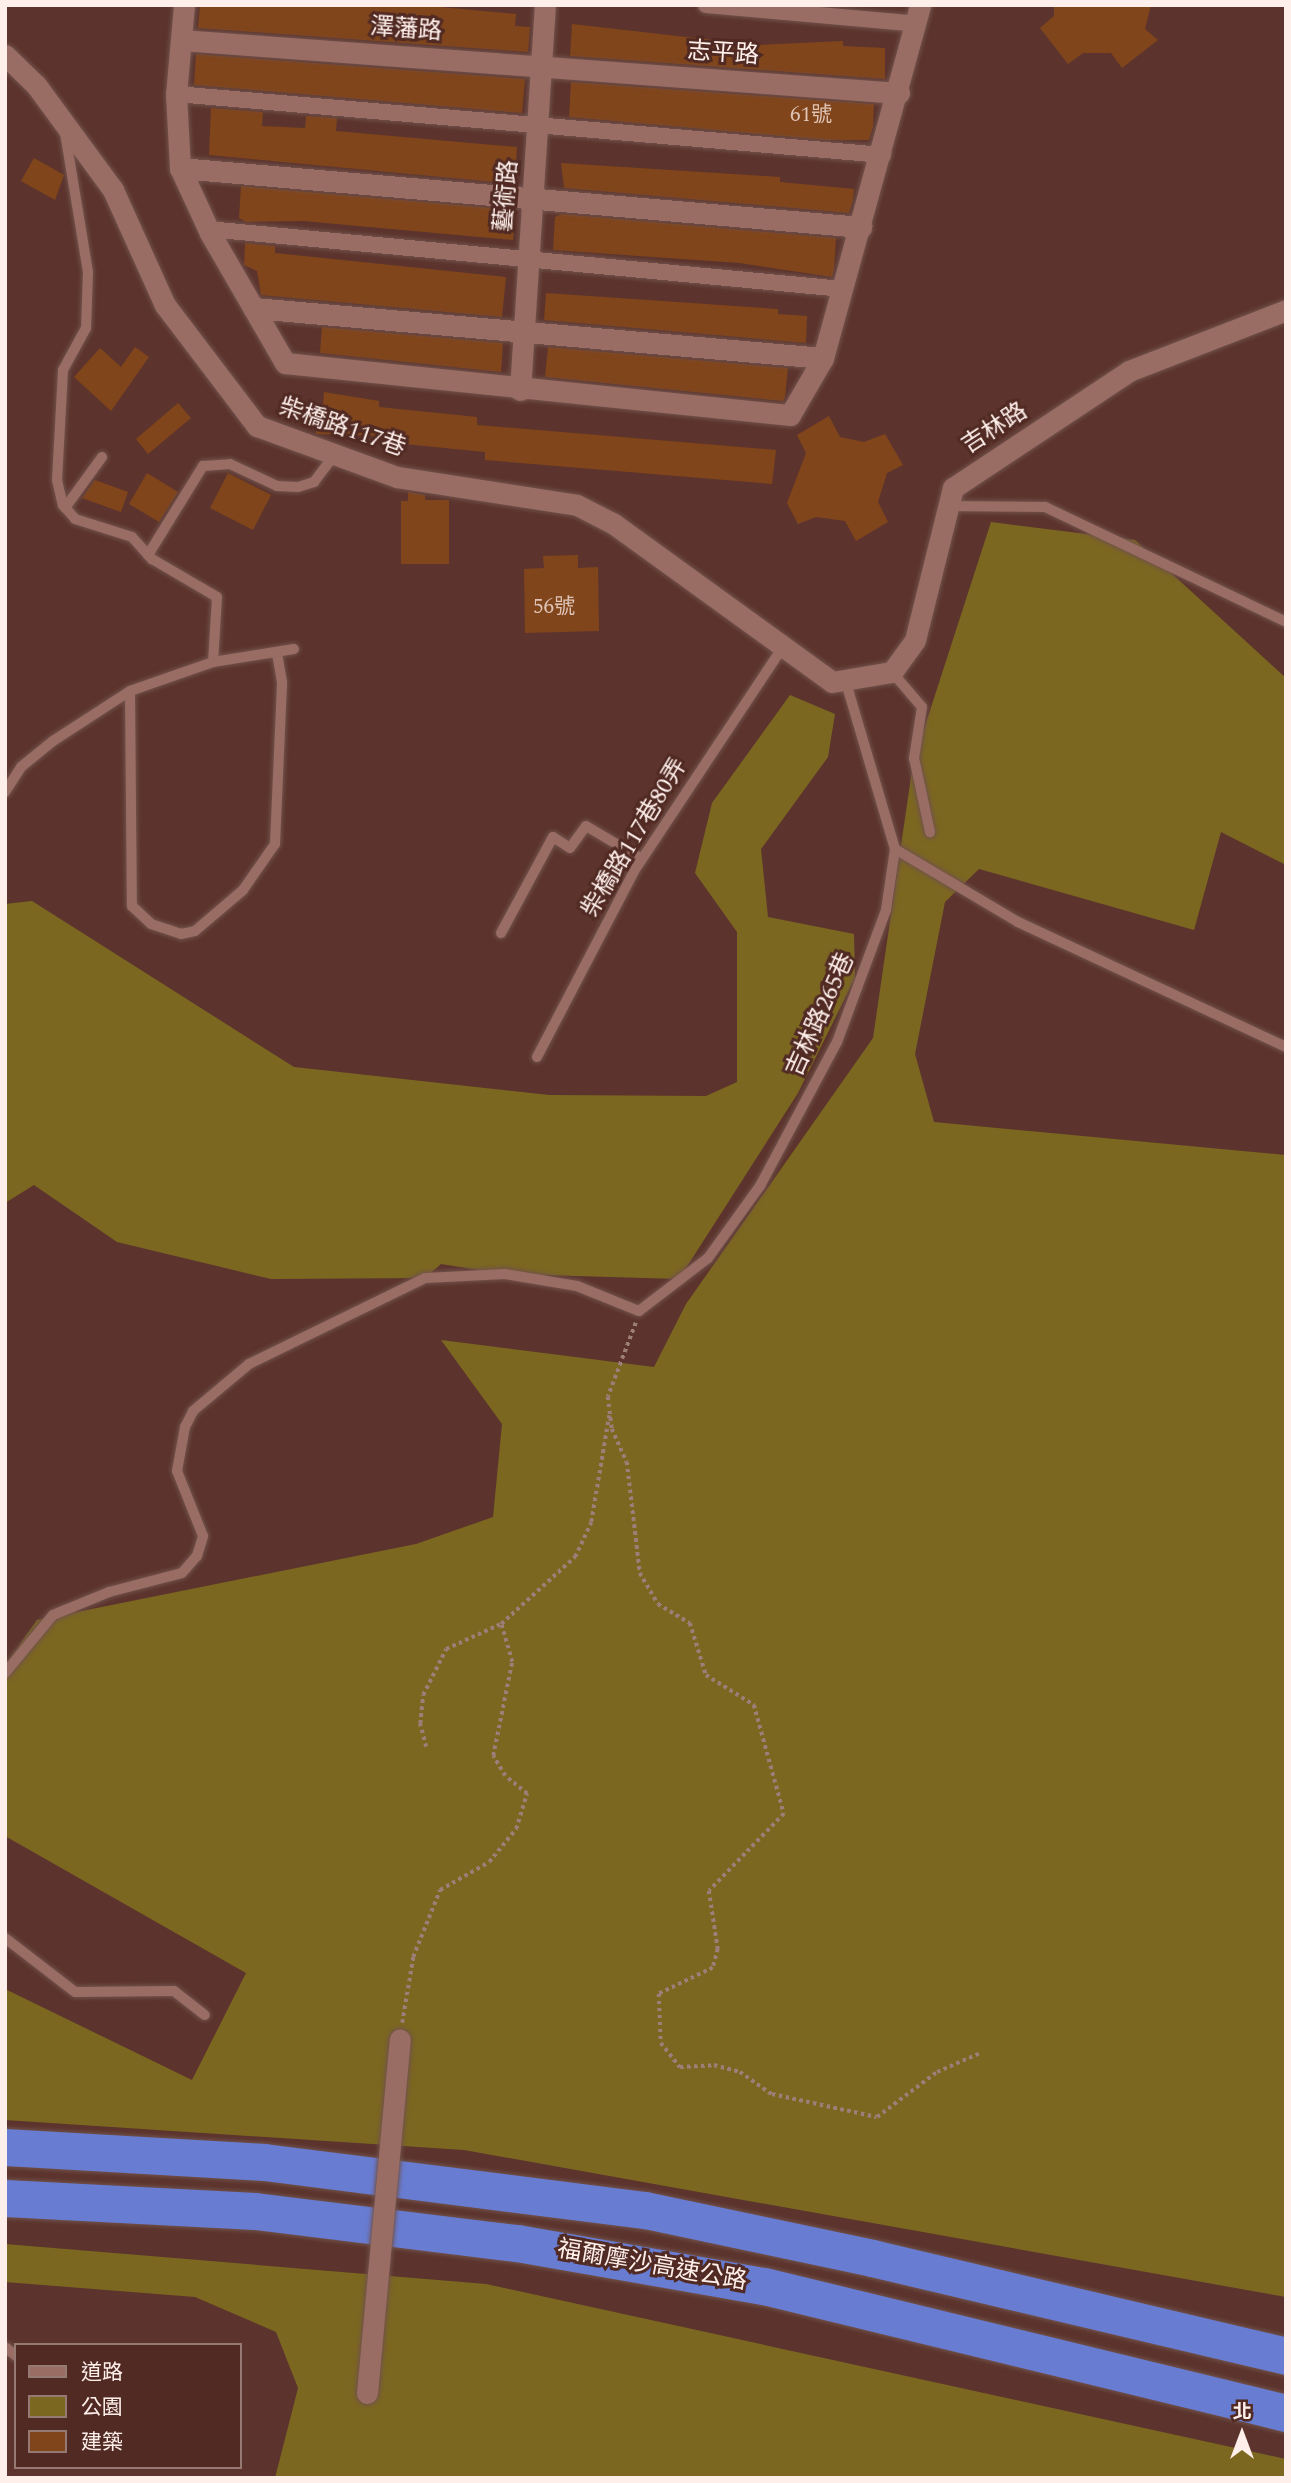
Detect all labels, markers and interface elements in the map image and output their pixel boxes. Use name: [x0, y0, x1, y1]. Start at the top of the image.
street label: 澤藩路: [369, 13, 443, 47]
street label: 志平路: [686, 37, 760, 71]
house number: 61號: [790, 102, 832, 128]
street label: 藝術路: [490, 159, 524, 233]
street label: 柴橋路117巷: [275, 393, 409, 463]
street label: 吉林路: [957, 397, 1033, 461]
house number: 56號: [533, 594, 575, 620]
street label: 柴橋路117巷80弄: [576, 753, 694, 923]
street label: 吉林路265巷: [781, 949, 861, 1081]
street label: 福爾摩沙高速公路: [555, 2235, 749, 2297]
legend: [14, 2343, 242, 2469]
text: 道路: [81, 2357, 123, 2389]
text: 公園: [81, 2392, 123, 2424]
text: 北: [1232, 2398, 1252, 2427]
north arrow: [1207, 2399, 1277, 2469]
text: 建築: [81, 2427, 123, 2459]

